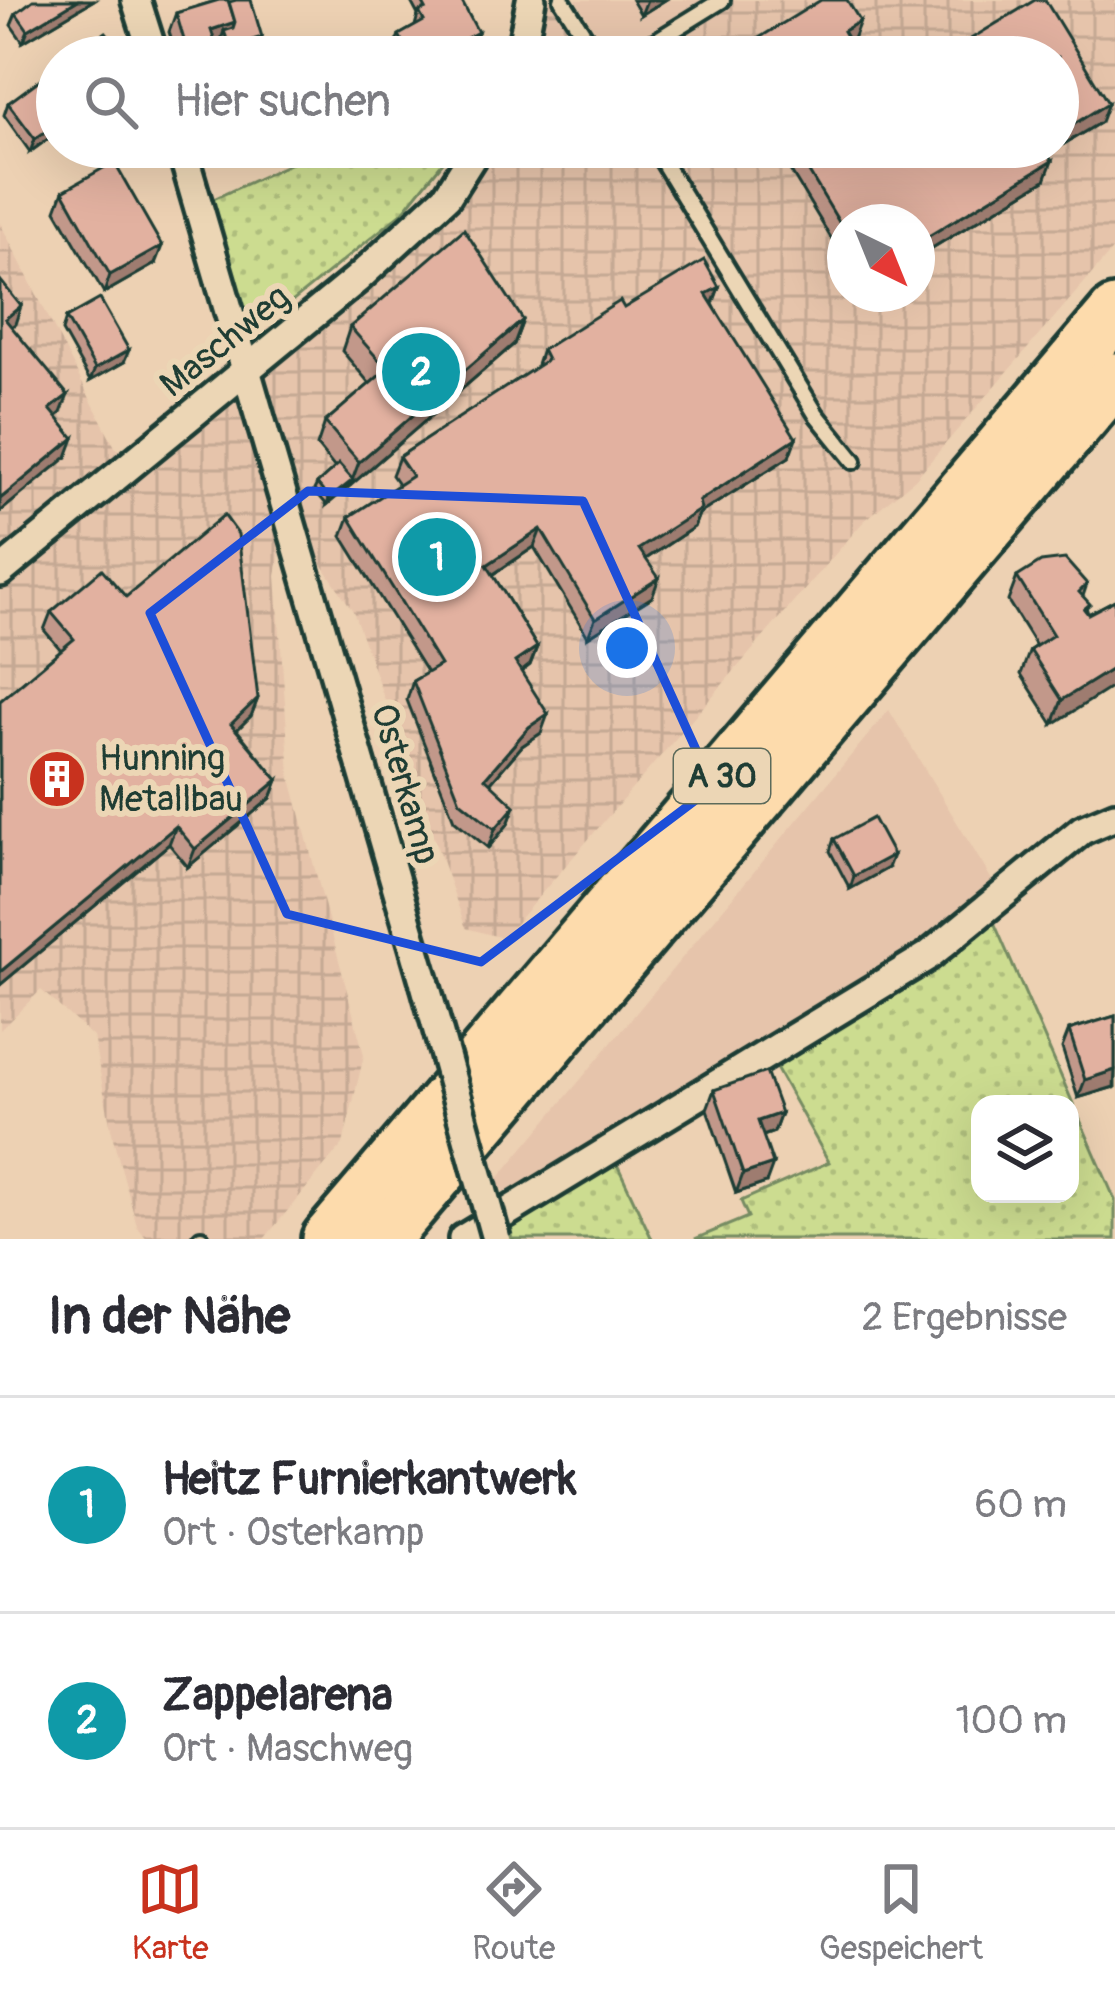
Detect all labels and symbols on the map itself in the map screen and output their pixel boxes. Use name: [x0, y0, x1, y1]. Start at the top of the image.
north arrow: [827, 204, 935, 312]
street label: Maschweg: [151, 275, 299, 407]
pin: 2: [382, 327, 460, 417]
pin: 1: [398, 512, 476, 602]
your location: [597, 618, 657, 678]
street label: Osterkamp: [361, 699, 449, 869]
place label: Hunning Metallbau: [99, 736, 243, 822]
building icon: Hunning Metallbau: [26, 748, 88, 810]
road number: A 30: [674, 749, 770, 803]

